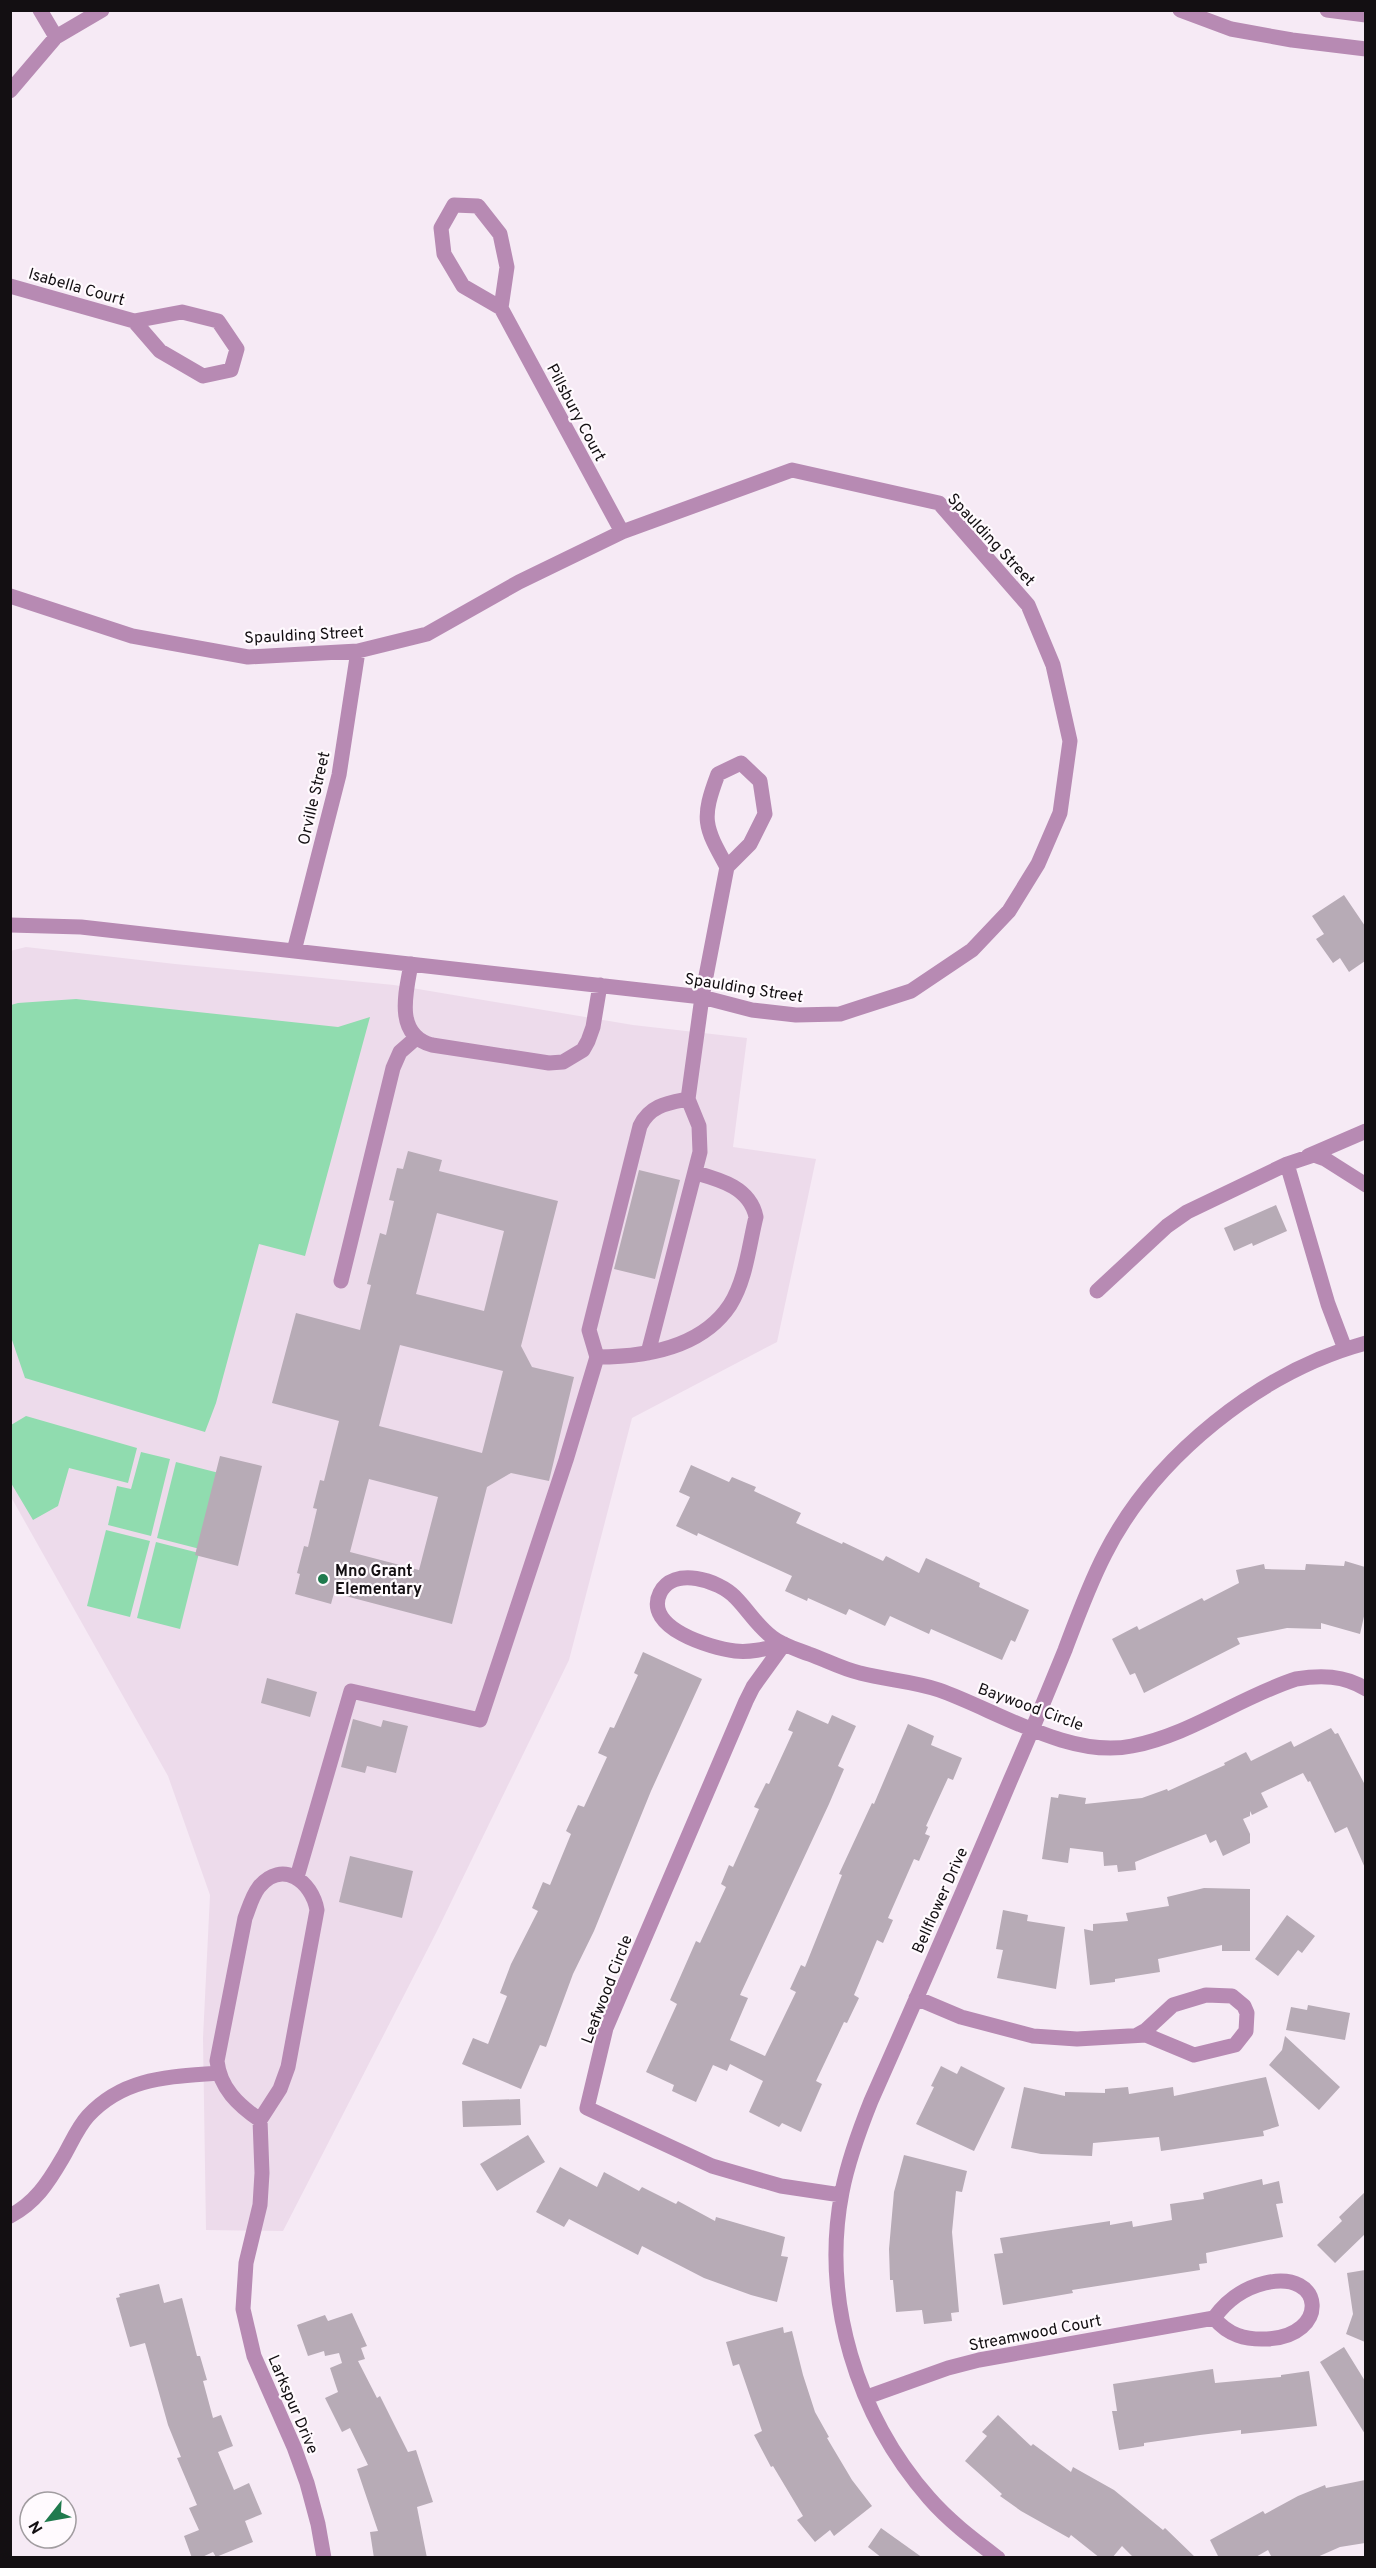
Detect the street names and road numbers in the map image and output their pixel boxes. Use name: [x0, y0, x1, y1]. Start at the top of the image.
street label: Isabella Court: [26, 265, 127, 311]
street label: Pillsbury Court: [541, 361, 609, 465]
street label: Spaulding Street: [942, 490, 1039, 591]
street label: Spaulding Street: [244, 623, 364, 649]
street label: Orville Street: [295, 750, 335, 847]
street label: Spaulding Street: [683, 970, 804, 1008]
street label: Baywood Circle: [975, 1680, 1086, 1736]
street label: Bellflower Drive: [909, 1845, 973, 1957]
street label: Leafwood Circle: [578, 1932, 638, 2047]
street label: Streamwood Court: [967, 2311, 1103, 2357]
street label: Larkspur Drive: [262, 2352, 322, 2457]

